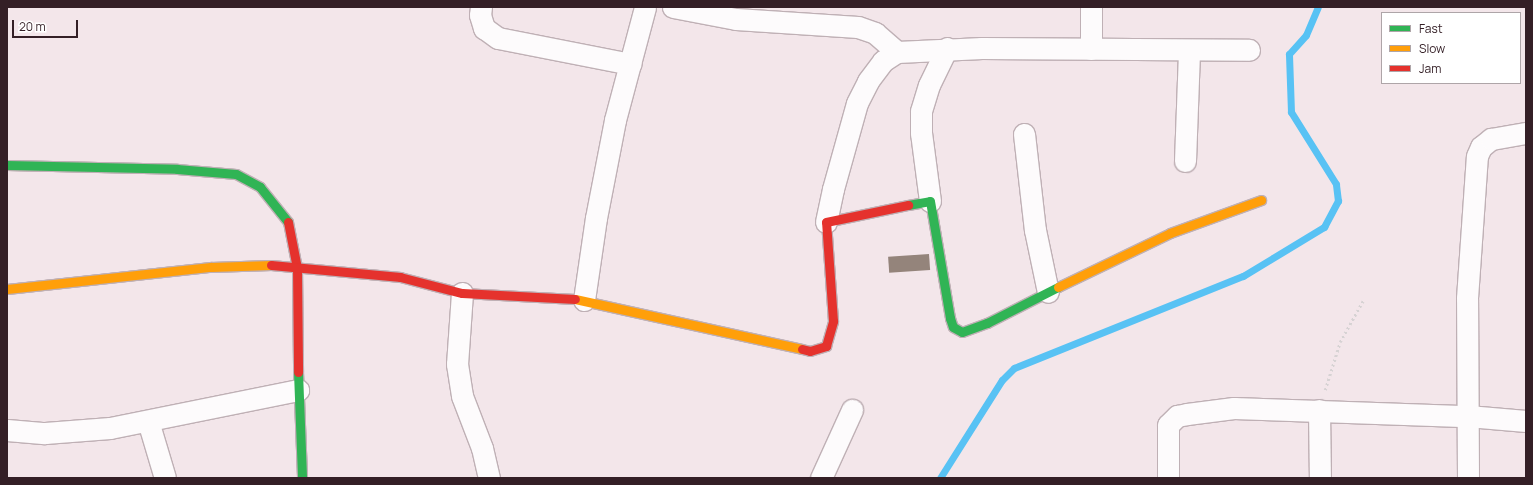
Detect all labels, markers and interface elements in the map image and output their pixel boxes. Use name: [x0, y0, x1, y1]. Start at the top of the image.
scale bar: [14, 12, 80, 38]
legend: [1381, 12, 1521, 84]
text: 20 m: [19, 18, 46, 35]
text: Fast: [1419, 20, 1443, 37]
text: Slow: [1419, 40, 1445, 57]
text: Jam: [1419, 60, 1441, 77]

